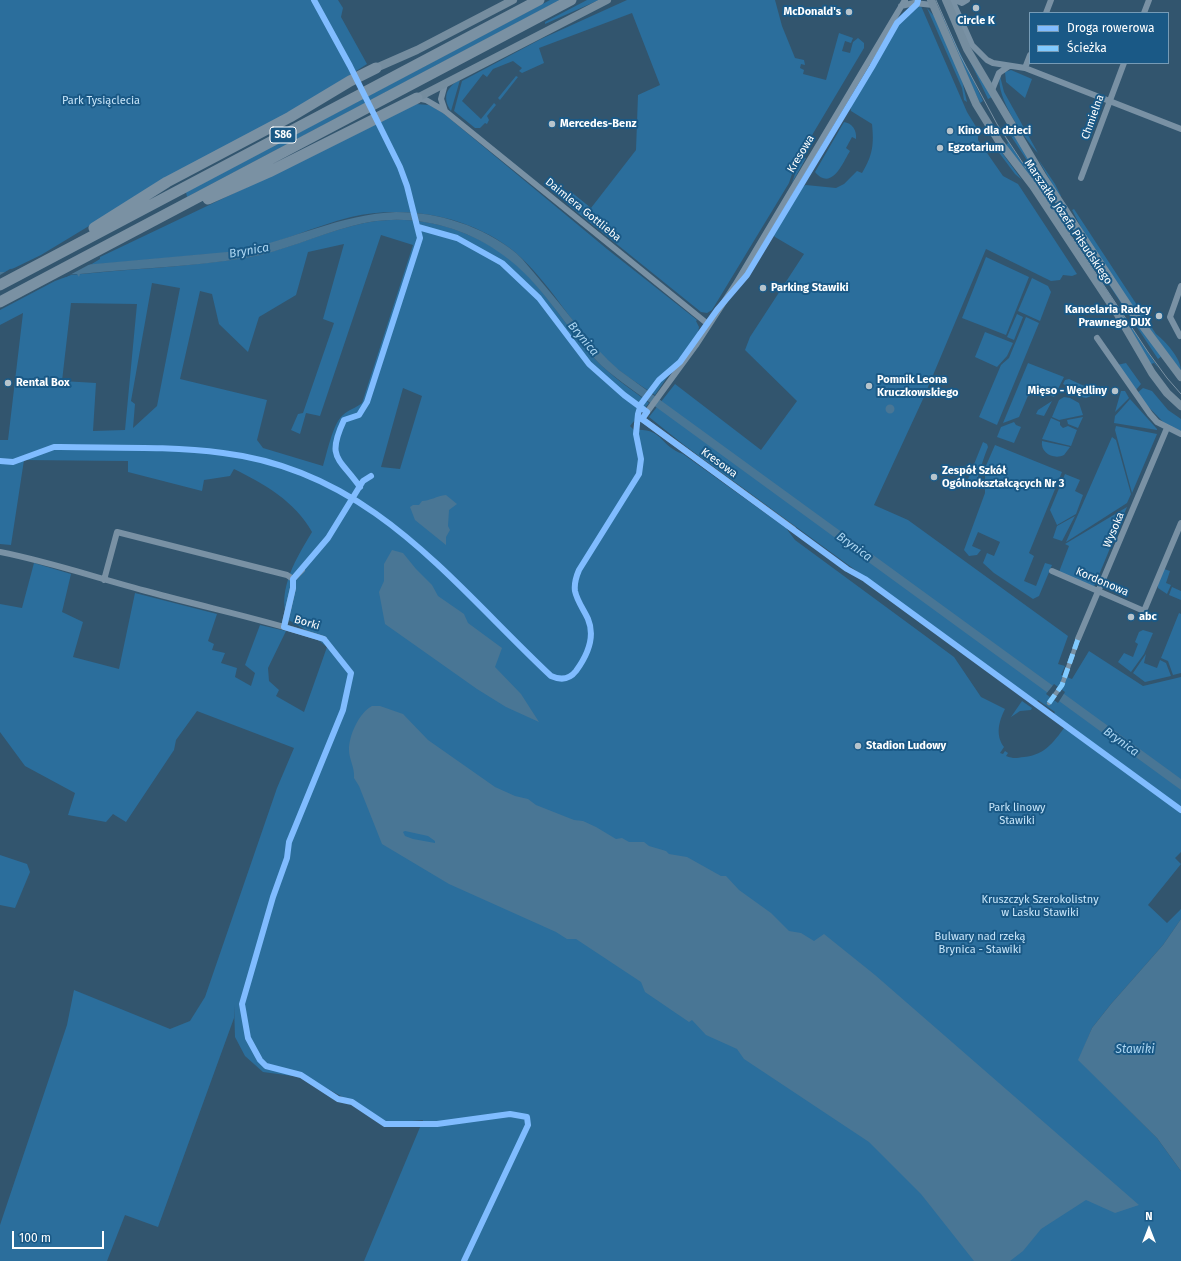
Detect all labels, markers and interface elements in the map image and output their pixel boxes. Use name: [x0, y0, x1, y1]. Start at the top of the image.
marker: Circle K: [971, 3, 981, 13]
place label: McDonald's: [784, 5, 841, 19]
marker: McDonald's: [844, 7, 854, 17]
legend: [1029, 12, 1169, 64]
place label: Circle K: [957, 14, 995, 28]
text: Droga rowerowa: [1067, 21, 1154, 35]
text: Ścieżka: [1067, 41, 1107, 55]
street label: Chmielna: [1079, 93, 1107, 141]
park label: Park Tysiąclecia: [62, 94, 140, 108]
place label: Mercedes-Benz: [560, 117, 637, 131]
marker: Mercedes-Benz: [547, 119, 557, 129]
place label: Kino dla dzieci: [958, 124, 1031, 138]
marker: Kino dla dzieci: [945, 126, 955, 136]
road number: S86: [270, 127, 296, 143]
street label: Kresowa: [785, 133, 817, 175]
place label: Egzotarium: [948, 141, 1004, 155]
marker: Egzotarium: [935, 143, 945, 153]
street label: Marszałka Józefa Piłsudskiego: [1021, 157, 1115, 287]
street label: Daimlera Gottlieba: [543, 176, 623, 244]
water label: Brynica: [228, 240, 270, 262]
place label: Parking Stawiki: [771, 281, 849, 295]
marker: Parking Stawiki: [758, 283, 768, 293]
place label: Kancelaria Radcy Prawnego DUX: [1065, 303, 1151, 329]
marker: Kancelaria Radcy Prawnego DUX: [1154, 311, 1164, 321]
water label: Brynica: [565, 319, 601, 359]
place label: Pomnik Leona Kruczkowskiego: [877, 373, 958, 399]
place label: Rental Box: [16, 376, 70, 390]
marker: Rental Box: [3, 378, 13, 388]
marker: Pomnik Leona Kruczkowskiego: [864, 381, 874, 391]
place label: Mięso - Wędliny: [1028, 384, 1107, 398]
marker: Mięso - Wędliny: [1110, 386, 1120, 396]
street label: Kresowa: [698, 445, 740, 481]
place label: Zespół Szkół Ogólnokształcących Nr 3: [942, 464, 1064, 490]
marker: Zespół Szkół Ogólnokształcących Nr 3: [929, 472, 939, 482]
street label: Wysoka: [1101, 510, 1127, 550]
water label: Brynica: [834, 529, 874, 565]
street label: Kordonowa: [1074, 565, 1130, 599]
place label: abc: [1139, 610, 1157, 624]
marker: abc: [1126, 612, 1136, 622]
street label: Borki: [293, 613, 321, 633]
water label: Brynica: [1101, 724, 1141, 760]
place label: Stadion Ludowy: [866, 739, 946, 753]
marker: Stadion Ludowy: [853, 741, 863, 751]
park label: Park linowy Stawiki: [988, 801, 1046, 827]
park label: Kruszczyk Szerokolistny w Lasku Stawiki: [981, 893, 1099, 919]
park label: Bulwary nad rzeką Brynica - Stawiki: [935, 930, 1025, 956]
water label: Stawiki: [1115, 1043, 1155, 1057]
north arrow: [1129, 1209, 1169, 1249]
text: N: [1145, 1210, 1153, 1223]
scale bar: [14, 1223, 106, 1249]
text: 100 m: [19, 1231, 51, 1245]

